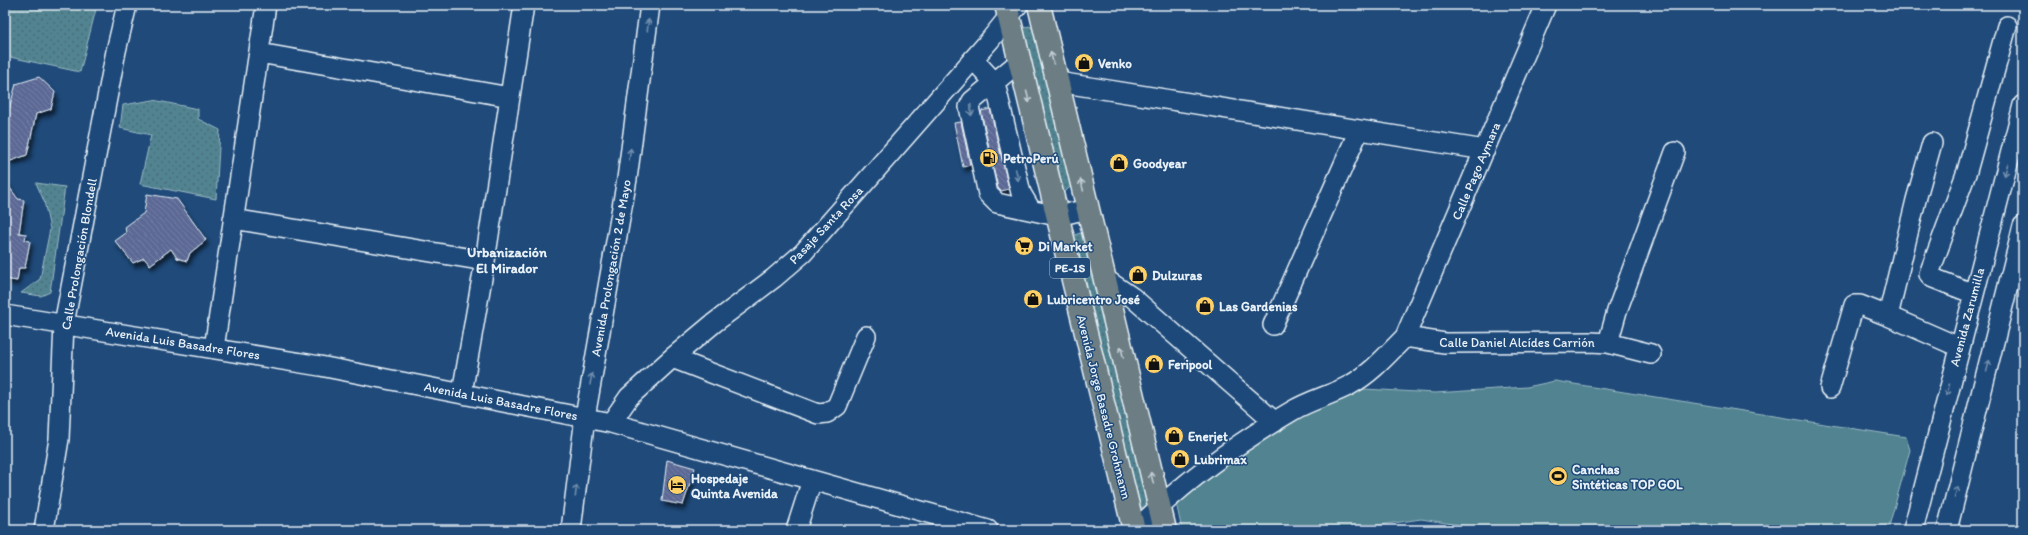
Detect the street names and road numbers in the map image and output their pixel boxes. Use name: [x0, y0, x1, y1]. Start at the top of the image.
street label: Calle Pago Aymara: [1449, 120, 1504, 222]
street label: Calle Prolongación Blondell: [58, 177, 100, 331]
street label: Avenida Prolongación 2 de Mayo: [588, 178, 634, 358]
street label: Pasaje Santa Rosa: [786, 183, 866, 267]
road number: PE-1S: [1050, 258, 1090, 278]
street label: Avenida Zarumilla: [1947, 266, 1987, 368]
street label: Avenida Jorge Basadre Grohmann: [1074, 313, 1134, 501]
street label: Avenida Luis Basadre Flores: [105, 323, 261, 363]
street label: Calle Daniel Alcídes Carrión: [1439, 335, 1595, 350]
street label: Avenida Luis Basadre Flores: [423, 379, 579, 423]

